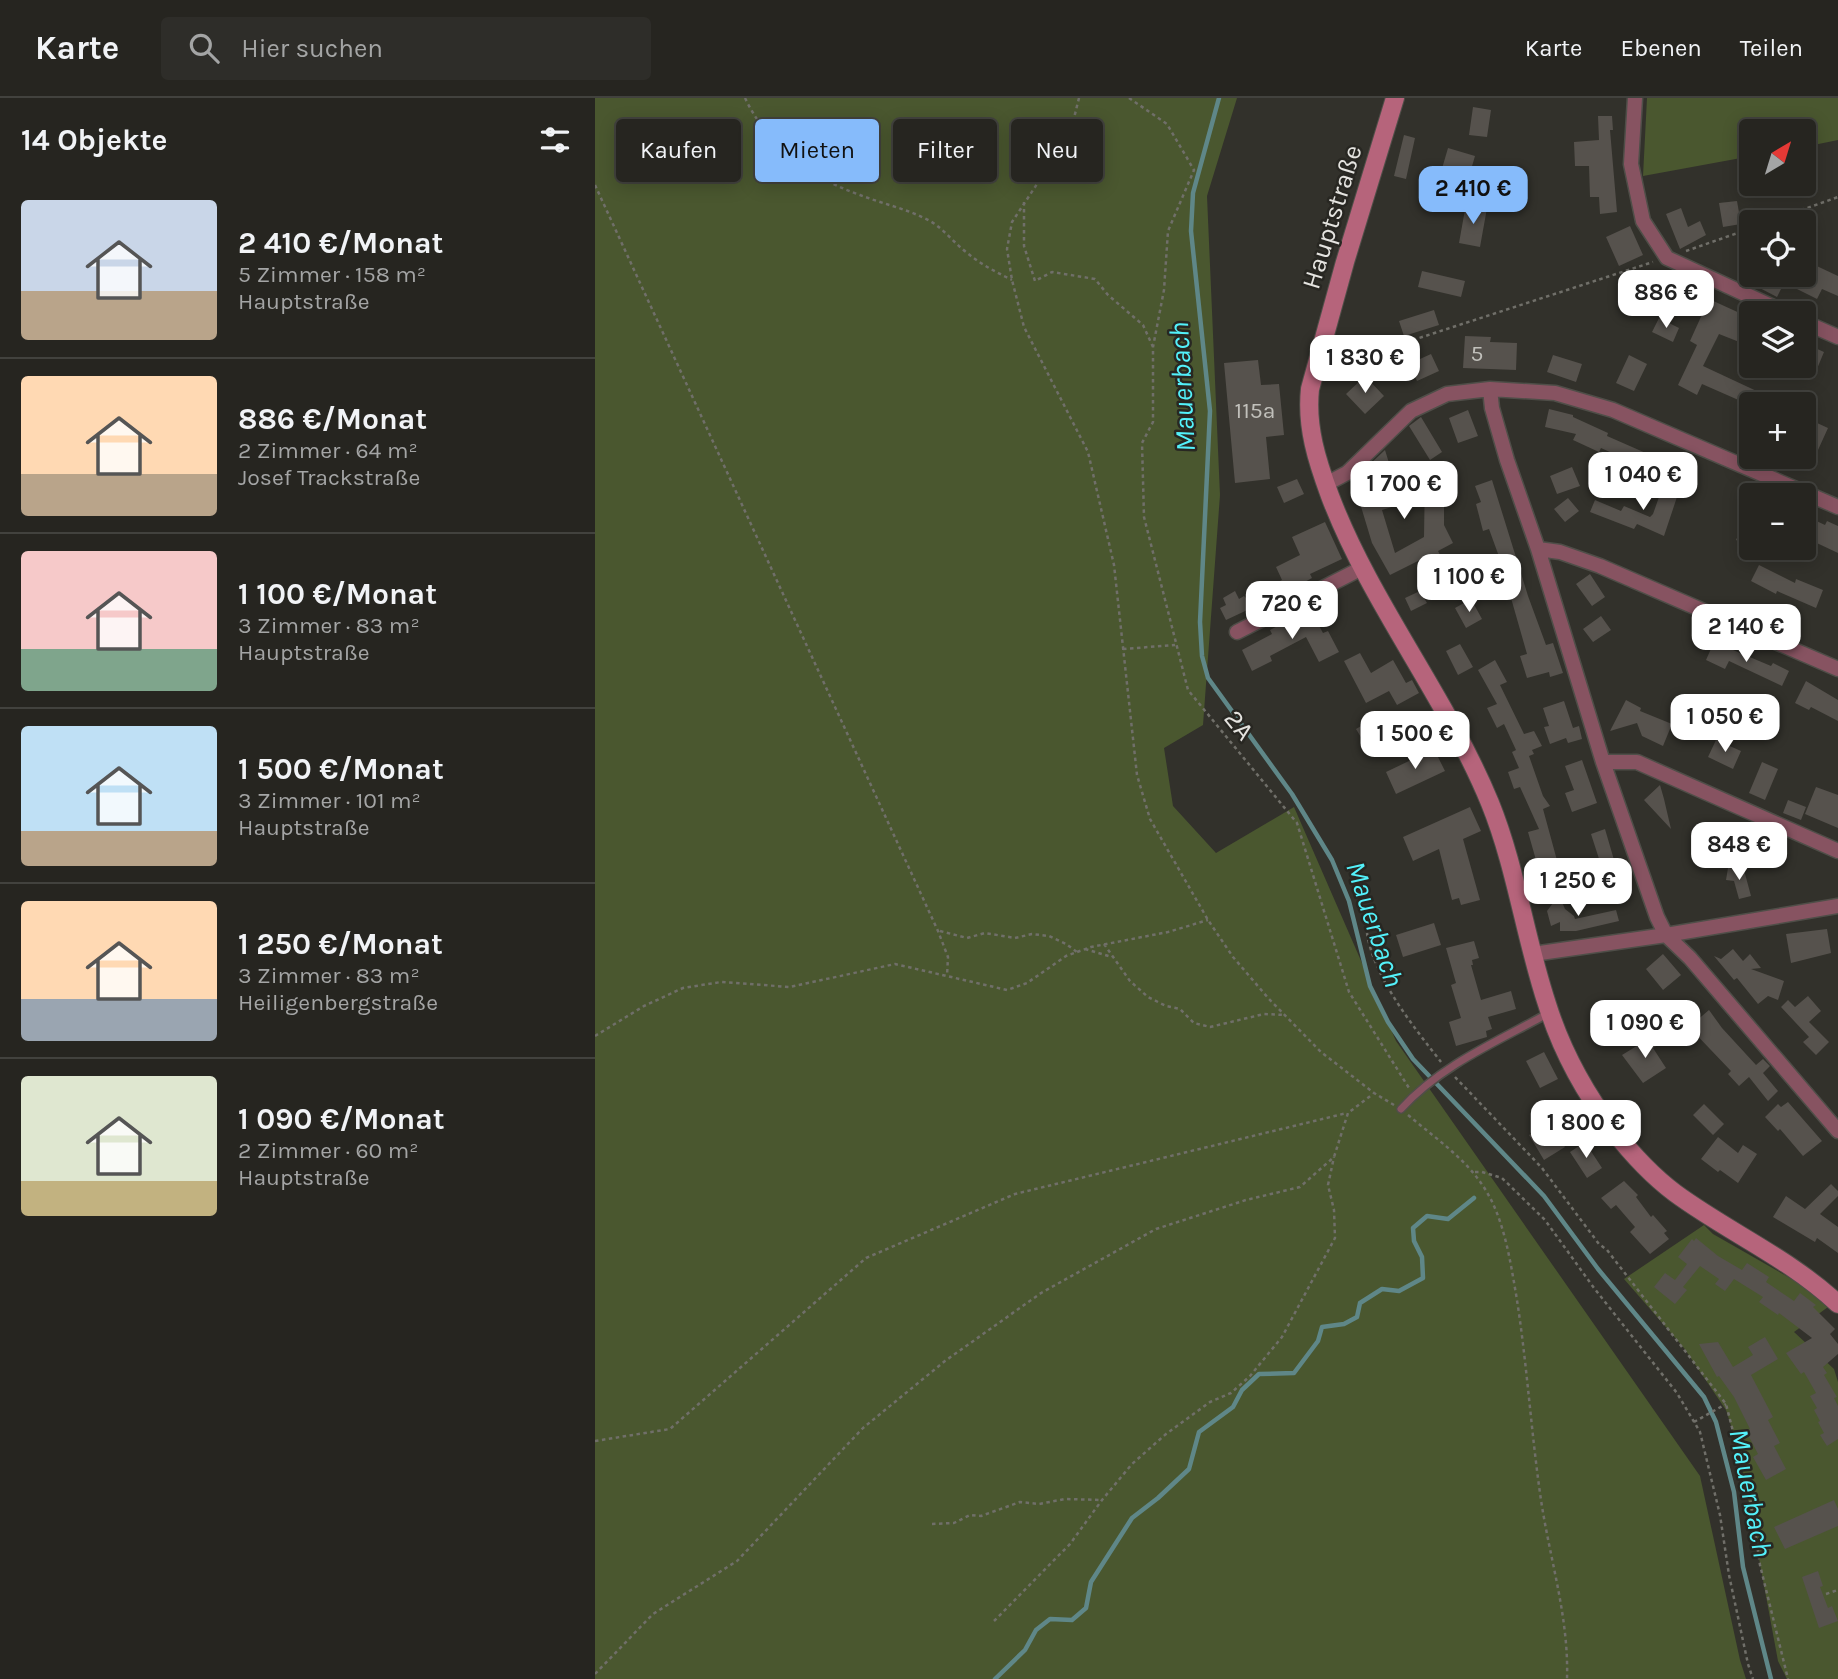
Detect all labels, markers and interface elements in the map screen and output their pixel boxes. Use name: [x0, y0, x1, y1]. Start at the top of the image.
search box: [161, 17, 651, 80]
text: Karte: [35, 29, 119, 67]
icon: search: [185, 29, 223, 67]
text: Hier suchen: [241, 33, 383, 64]
text: Karte: [1525, 34, 1582, 62]
text: Ebenen: [1620, 34, 1702, 62]
text: Teilen: [1740, 34, 1803, 62]
chip: Kaufen: [616, 119, 741, 182]
chip: Mieten: [755, 119, 879, 182]
chip: Filter: [893, 119, 997, 182]
chip: Neu: [1011, 119, 1103, 182]
north arrow: [1739, 119, 1817, 196]
map controls: [1739, 119, 1816, 560]
icon: filters: [536, 121, 574, 159]
text: 14 Objekte: [21, 122, 167, 158]
street label: Hauptstraße: [1295, 141, 1369, 293]
pin: 2 410 €: [1408, 166, 1538, 226]
text: 2 410 €: [1435, 175, 1511, 202]
button: locate: [1739, 210, 1816, 287]
text: 2 410 €/Monat: [238, 225, 443, 261]
icon: home: [77, 228, 161, 312]
text: 5 Zimmer · 158 m²: [238, 261, 426, 288]
pin: 886 €: [1617, 271, 1715, 330]
text: 886 €: [1634, 279, 1698, 306]
text: Hauptstraße: [238, 288, 370, 315]
button: layers: [1739, 301, 1816, 378]
water label: Mauerbach: [1162, 321, 1202, 453]
pin: 1 830 €: [1300, 336, 1430, 395]
house number: 5: [1471, 340, 1483, 367]
text: 1 830 €: [1326, 344, 1404, 371]
button: +: [1739, 392, 1816, 469]
house number: 115a: [1235, 397, 1275, 424]
text: 886 €/Monat: [238, 401, 427, 437]
icon: home: [77, 404, 161, 488]
text: 2 Zimmer · 64 m²: [238, 437, 418, 464]
pin: 1 040 €: [1578, 452, 1708, 512]
text: 1 040 €: [1604, 461, 1682, 488]
pin: 1 700 €: [1339, 462, 1469, 521]
text: Josef Trackstraße: [238, 464, 420, 491]
text: 1 700 €: [1367, 470, 1441, 497]
button: −: [1739, 483, 1816, 560]
pin: 1 100 €: [1404, 554, 1534, 614]
text: 1 100 €: [1433, 563, 1505, 590]
text: 1 100 €/Monat: [238, 576, 437, 612]
icon: home: [77, 579, 161, 663]
pin: 720 €: [1243, 582, 1341, 641]
text: 720 €: [1262, 590, 1322, 617]
pin: 2 140 €: [1681, 604, 1811, 664]
text: 3 Zimmer · 83 m²: [238, 612, 420, 639]
text: 2 140 €: [1708, 613, 1784, 640]
text: Hauptstraße: [238, 639, 370, 666]
pin: 1 050 €: [1660, 694, 1790, 754]
text: 1 050 €: [1687, 703, 1763, 730]
street label: 2A: [1218, 704, 1261, 746]
pin: 1 500 €: [1350, 712, 1480, 771]
text: 1 500 €: [1377, 720, 1453, 747]
text: 1 500 €/Monat: [238, 751, 444, 787]
icon: home: [77, 754, 161, 838]
text: 3 Zimmer · 101 m²: [238, 787, 421, 814]
text: Hauptstraße: [238, 814, 370, 841]
pin: 848 €: [1690, 822, 1788, 882]
text: 848 €: [1707, 831, 1771, 858]
water label: Mauerbach: [1339, 857, 1411, 991]
pin: 1 250 €: [1513, 858, 1643, 918]
text: 1 250 €: [1540, 867, 1616, 894]
text: 1 250 €/Monat: [238, 926, 443, 962]
icon: home: [77, 929, 161, 1013]
text: 3 Zimmer · 83 m²: [238, 962, 420, 989]
text: Heiligenbergstraße: [238, 989, 438, 1016]
pin: 1 090 €: [1580, 1000, 1710, 1060]
text: 1 090 €: [1606, 1009, 1684, 1036]
pin: 1 800 €: [1521, 1100, 1651, 1160]
text: 1 090 €/Monat: [238, 1101, 445, 1137]
icon: home: [77, 1104, 161, 1188]
text: 1 800 €: [1547, 1109, 1625, 1136]
text: 2 Zimmer · 60 m²: [238, 1137, 418, 1164]
text: Hauptstraße: [238, 1164, 370, 1191]
water label: Mauerbach: [1722, 1426, 1780, 1560]

